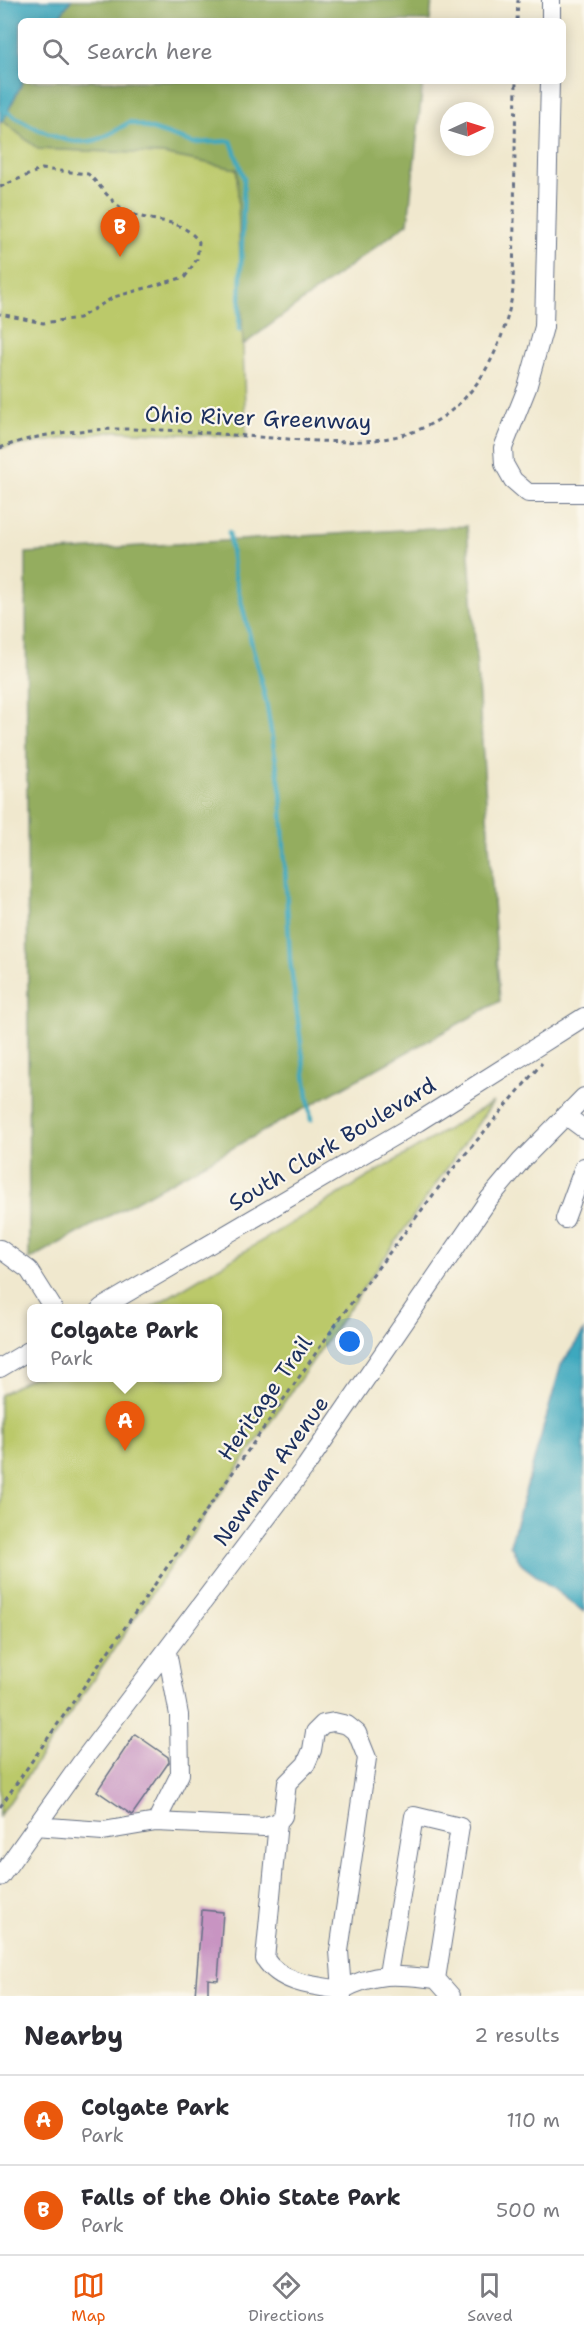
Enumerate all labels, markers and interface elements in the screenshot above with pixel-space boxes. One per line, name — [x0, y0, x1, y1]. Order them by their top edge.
search box — [18, 18, 566, 84]
icon: search — [39, 35, 72, 68]
text: Search here — [87, 37, 213, 66]
north arrow — [440, 102, 494, 156]
pin: B — [100, 208, 140, 257]
street label: Ohio River Greenway — [144, 400, 372, 436]
street label: South Clark Boulevard — [223, 1070, 441, 1217]
popup — [27, 1304, 222, 1382]
text: Colgate Park — [50, 1316, 199, 1345]
your location — [335, 1327, 364, 1356]
street label: Heritage Trail — [211, 1329, 319, 1466]
text: Park — [50, 1345, 93, 1371]
street label: Newman Avenue — [207, 1390, 335, 1552]
pin: A — [106, 1402, 144, 1451]
text: Nearby — [24, 2018, 123, 2053]
text: 2 results — [474, 2022, 560, 2048]
text: Colgate Park — [81, 2093, 230, 2122]
text: A — [36, 2107, 51, 2133]
text: 110 m — [506, 2107, 560, 2133]
text: Park — [81, 2122, 124, 2148]
text: Falls of the Ohio State Park — [81, 2183, 401, 2212]
text: B — [37, 2197, 50, 2223]
text: 500 m — [496, 2197, 560, 2223]
text: Park — [81, 2212, 124, 2238]
tab: Map — [71, 2269, 106, 2326]
tab: Directions — [248, 2269, 325, 2326]
tab: Saved — [467, 2269, 513, 2326]

